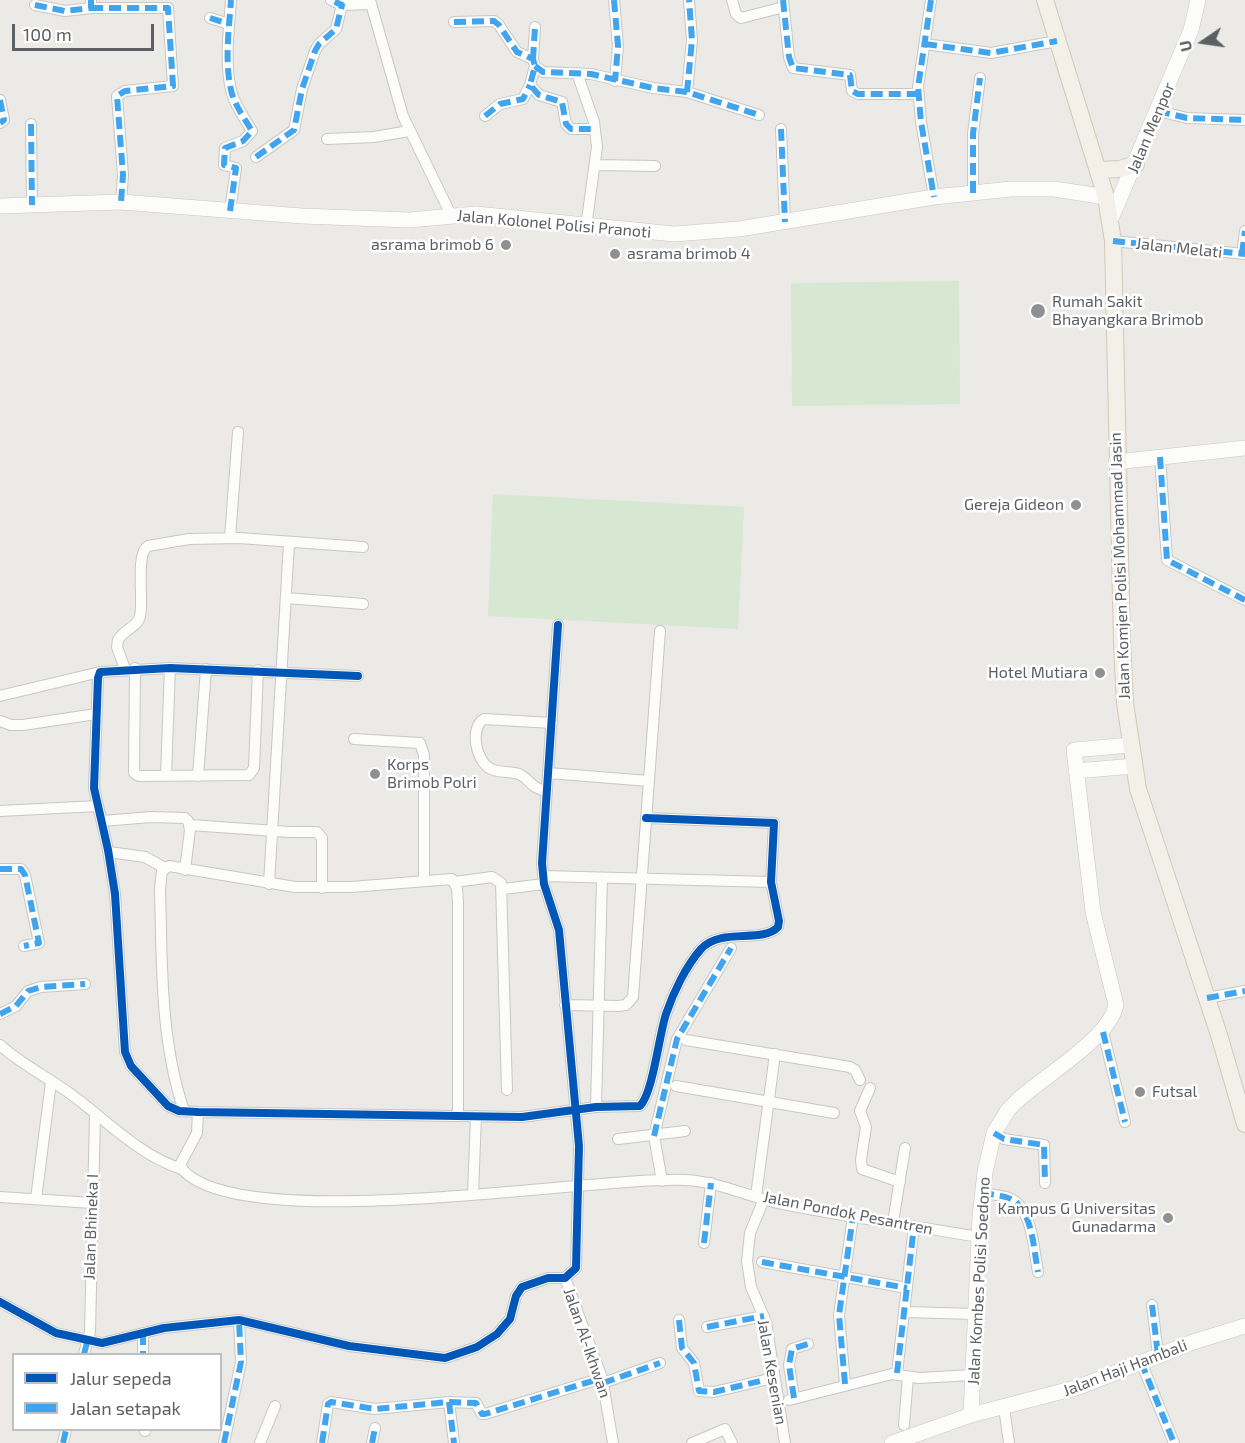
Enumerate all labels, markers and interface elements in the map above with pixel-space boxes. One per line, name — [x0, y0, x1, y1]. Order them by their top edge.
scale bar — [15, 12, 158, 50]
north arrow — [1173, 12, 1233, 72]
text: 100 m — [23, 23, 72, 45]
text: U — [1174, 39, 1195, 54]
street label: Jalan Menpor — [1123, 79, 1179, 177]
street label: Jalan Kolonel Polisi Pranoti — [456, 206, 652, 242]
street label: Jalan Melati — [1135, 234, 1223, 262]
place label: asrama brimob 6 — [371, 235, 494, 255]
marker: asrama brimob 6 — [499, 238, 513, 252]
place label: asrama brimob 4 — [627, 244, 751, 264]
marker: asrama brimob 4 — [608, 247, 622, 261]
place label: Rumah Sakit Bhayangkara Brimob — [1052, 292, 1204, 330]
marker: Rumah Sakit Bhayangkara Brimob — [1029, 302, 1047, 320]
street label: Jalan Komjen Polisi Mohammad Jasin — [1106, 432, 1134, 700]
place label: Gereja Gideon — [964, 495, 1064, 515]
marker: Gereja Gideon — [1069, 498, 1083, 512]
place label: Hotel Mutiara — [988, 663, 1088, 683]
marker: Hotel Mutiara — [1093, 666, 1107, 680]
place label: Korps Brimob Polri — [387, 755, 477, 793]
marker: Korps Brimob Polri — [368, 767, 382, 781]
place label: Futsal — [1152, 1082, 1197, 1102]
marker: Futsal — [1133, 1085, 1147, 1099]
street label: Jalan Bhineka I — [80, 1174, 102, 1280]
street label: Jalan Kombes Polisi Soedono — [964, 1176, 994, 1386]
street label: Jalan Pondok Pesantren — [761, 1187, 935, 1239]
place label: Kampus G Universitas Gunadarma — [998, 1199, 1156, 1237]
marker: Kampus G Universitas Gunadarma — [1161, 1211, 1175, 1225]
street label: Jalan Al-Ikhwan — [559, 1285, 615, 1401]
street label: Jalan Kesenian — [753, 1318, 791, 1426]
street label: Jalan Haji Hambali — [1060, 1335, 1190, 1401]
legend — [12, 1353, 222, 1431]
text: Jalur sepeda — [70, 1367, 172, 1389]
text: Jalan setapak — [70, 1397, 181, 1419]

